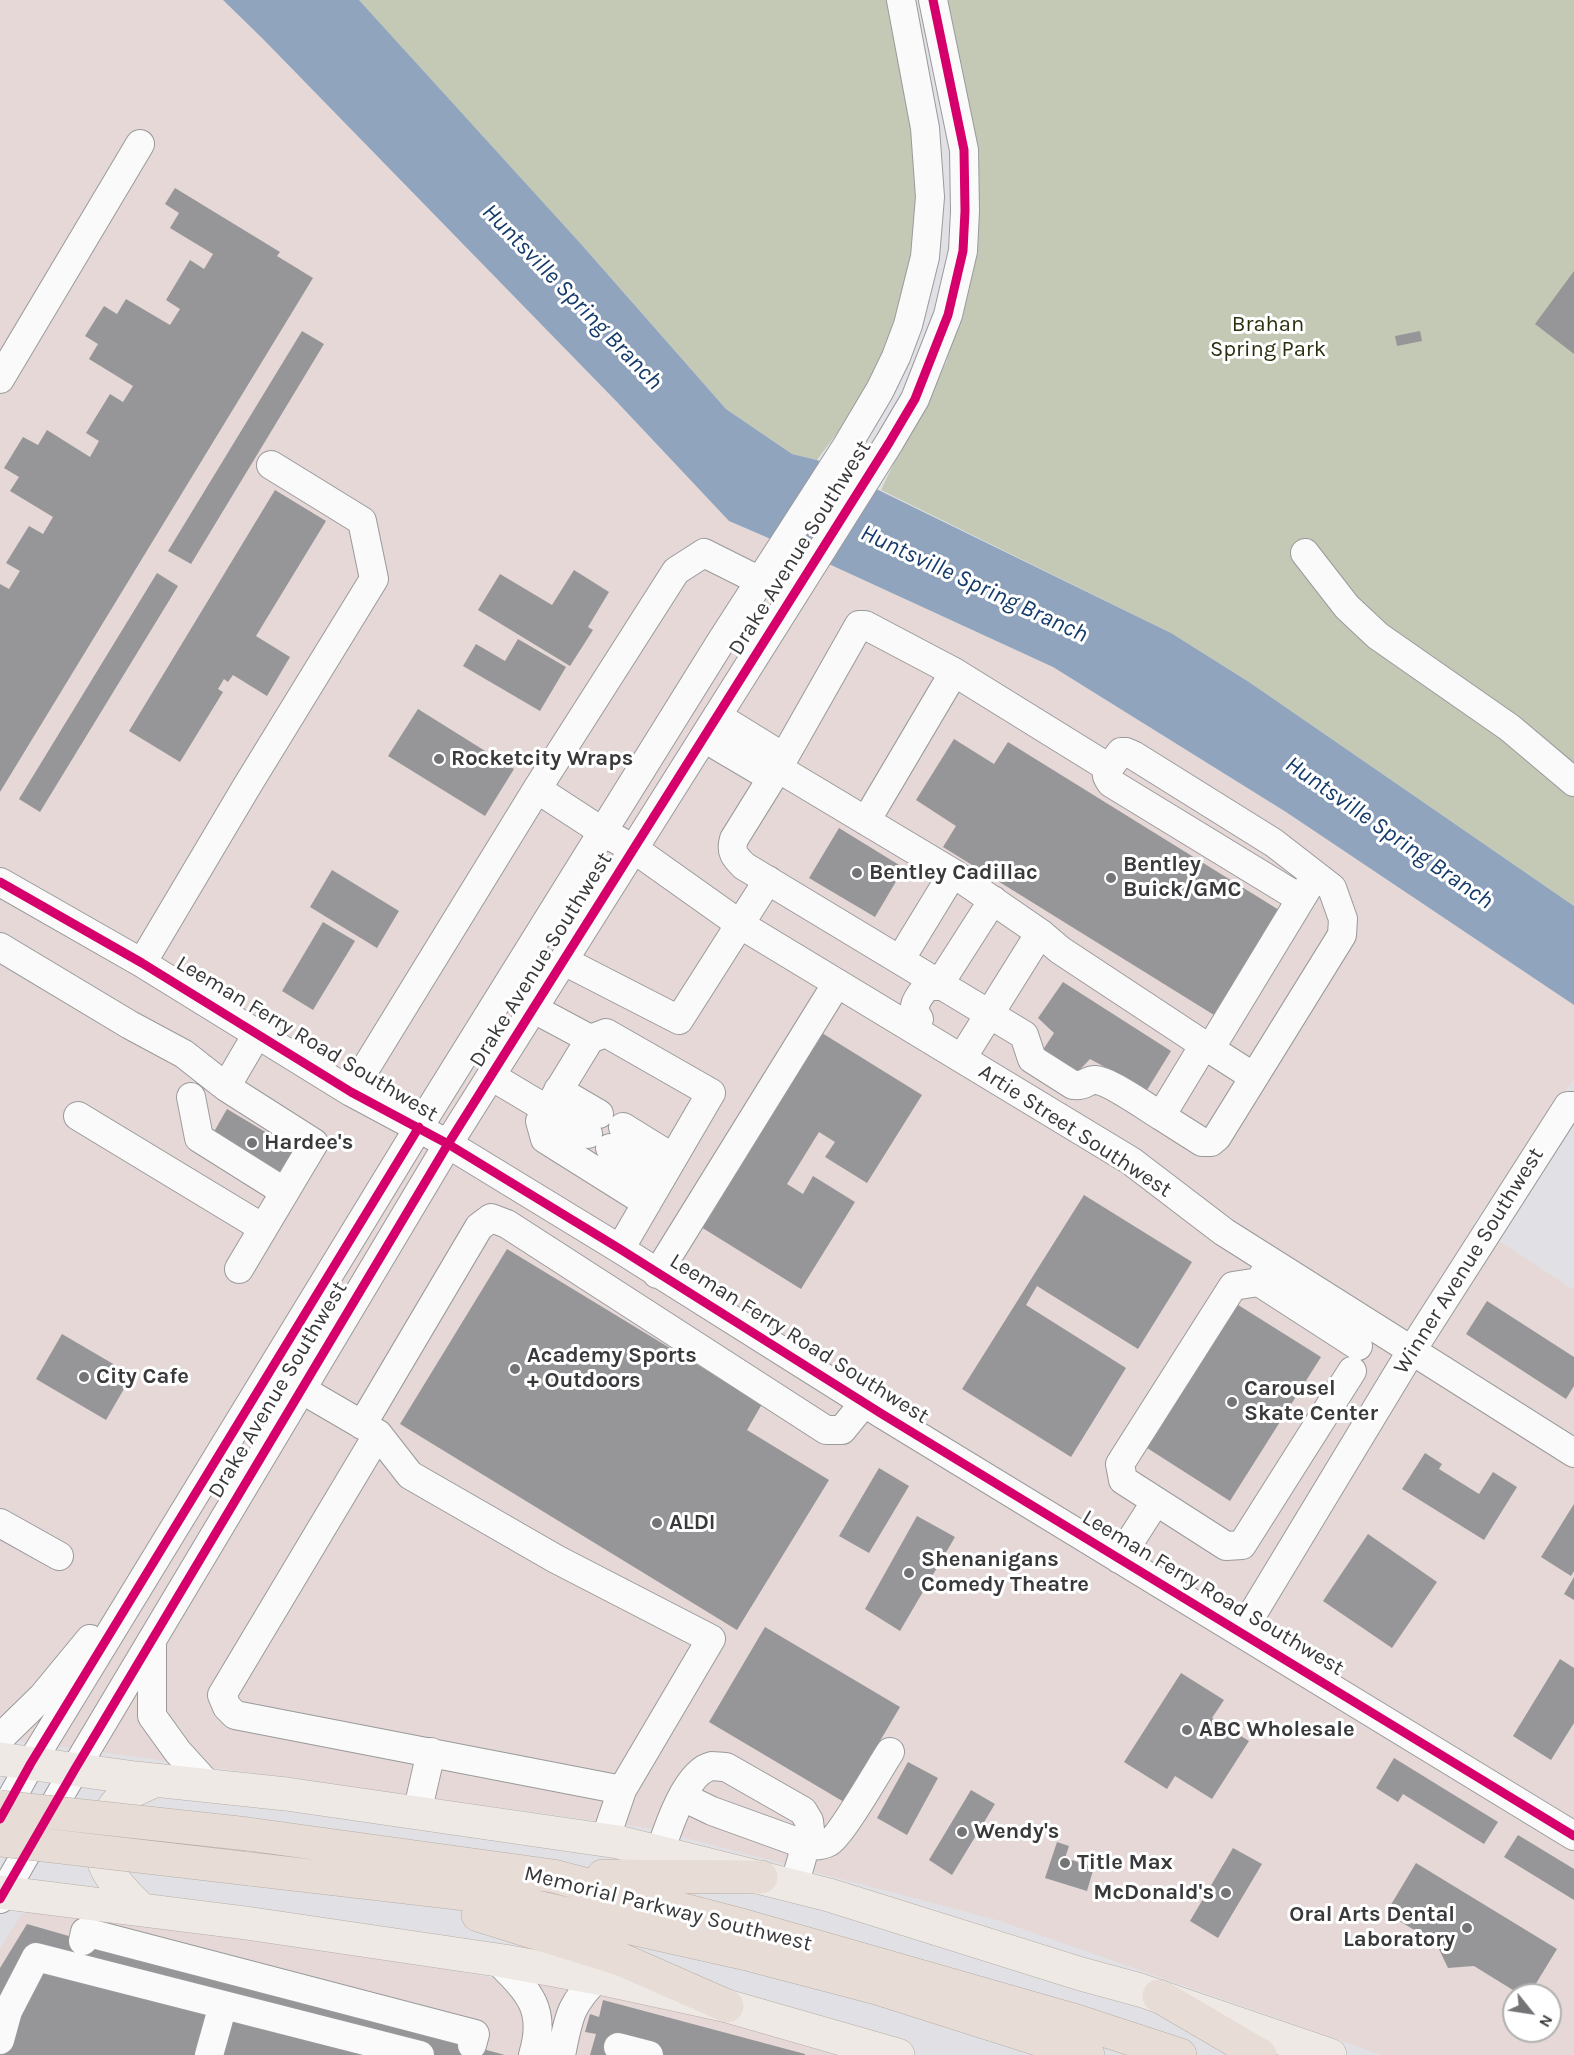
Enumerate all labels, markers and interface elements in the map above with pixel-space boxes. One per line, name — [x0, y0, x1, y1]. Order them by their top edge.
water label: Huntsville Spring Branch — [476, 198, 668, 396]
park label: Brahan Spring Park — [1210, 312, 1326, 364]
street label: Drake Avenue Southwest — [723, 436, 877, 660]
water label: Huntsville Spring Branch — [856, 519, 1092, 649]
place label: Rocketcity Wraps — [451, 746, 633, 772]
water label: Huntsville Spring Branch — [1279, 750, 1499, 916]
marker: Rocketcity Wraps — [432, 752, 446, 766]
street label: Drake Avenue Southwest — [464, 848, 618, 1072]
place label: Bentley Buick/GMC — [1123, 852, 1241, 903]
place label: Bentley Cadillac — [869, 860, 1038, 886]
marker: Bentley Cadillac — [850, 866, 864, 880]
marker: Bentley Buick/GMC — [1104, 871, 1118, 885]
street label: Leeman Ferry Road Southwest — [171, 950, 443, 1128]
street label: Artie Street Southwest — [974, 1059, 1176, 1203]
place label: Hardee's — [264, 1130, 353, 1156]
marker: Hardee's — [245, 1136, 259, 1150]
street label: Winner Avenue Southwest — [1388, 1143, 1550, 1379]
street label: Leeman Ferry Road Southwest — [664, 1248, 934, 1430]
street label: Drake Avenue Southwest — [203, 1277, 353, 1503]
place label: Academy Sports + Outdoors — [527, 1343, 697, 1394]
marker: Academy Sports + Outdoors — [508, 1362, 522, 1376]
place label: City Cafe — [96, 1364, 189, 1390]
marker: City Cafe — [77, 1370, 91, 1384]
place label: Carousel Skate Center — [1244, 1376, 1378, 1428]
marker: Carousel Skate Center — [1225, 1395, 1239, 1409]
street label: Leeman Ferry Road Southwest — [1077, 1504, 1349, 1682]
place label: ALDI — [669, 1510, 715, 1536]
marker: ALDI — [650, 1516, 664, 1530]
place label: Shenanigans Comedy Theatre — [921, 1547, 1089, 1598]
marker: Shenanigans Comedy Theatre — [902, 1566, 916, 1580]
place label: ABC Wholesale — [1199, 1717, 1355, 1743]
marker: ABC Wholesale — [1180, 1723, 1194, 1737]
place label: Wendy's — [974, 1819, 1059, 1845]
marker: Wendy's — [955, 1825, 969, 1839]
place label: Title Max — [1077, 1850, 1173, 1876]
marker: Title Max — [1058, 1856, 1072, 1870]
street label: Memorial Parkway Southwest — [521, 1860, 815, 1958]
place label: McDonald's — [1093, 1880, 1214, 1906]
marker: McDonald's — [1219, 1886, 1233, 1900]
place label: Oral Arts Dental Laboratory — [1289, 1902, 1455, 1954]
marker: Oral Arts Dental Laboratory — [1460, 1921, 1474, 1935]
north arrow — [1502, 1983, 1562, 2043]
text: N — [1535, 2012, 1557, 2031]

